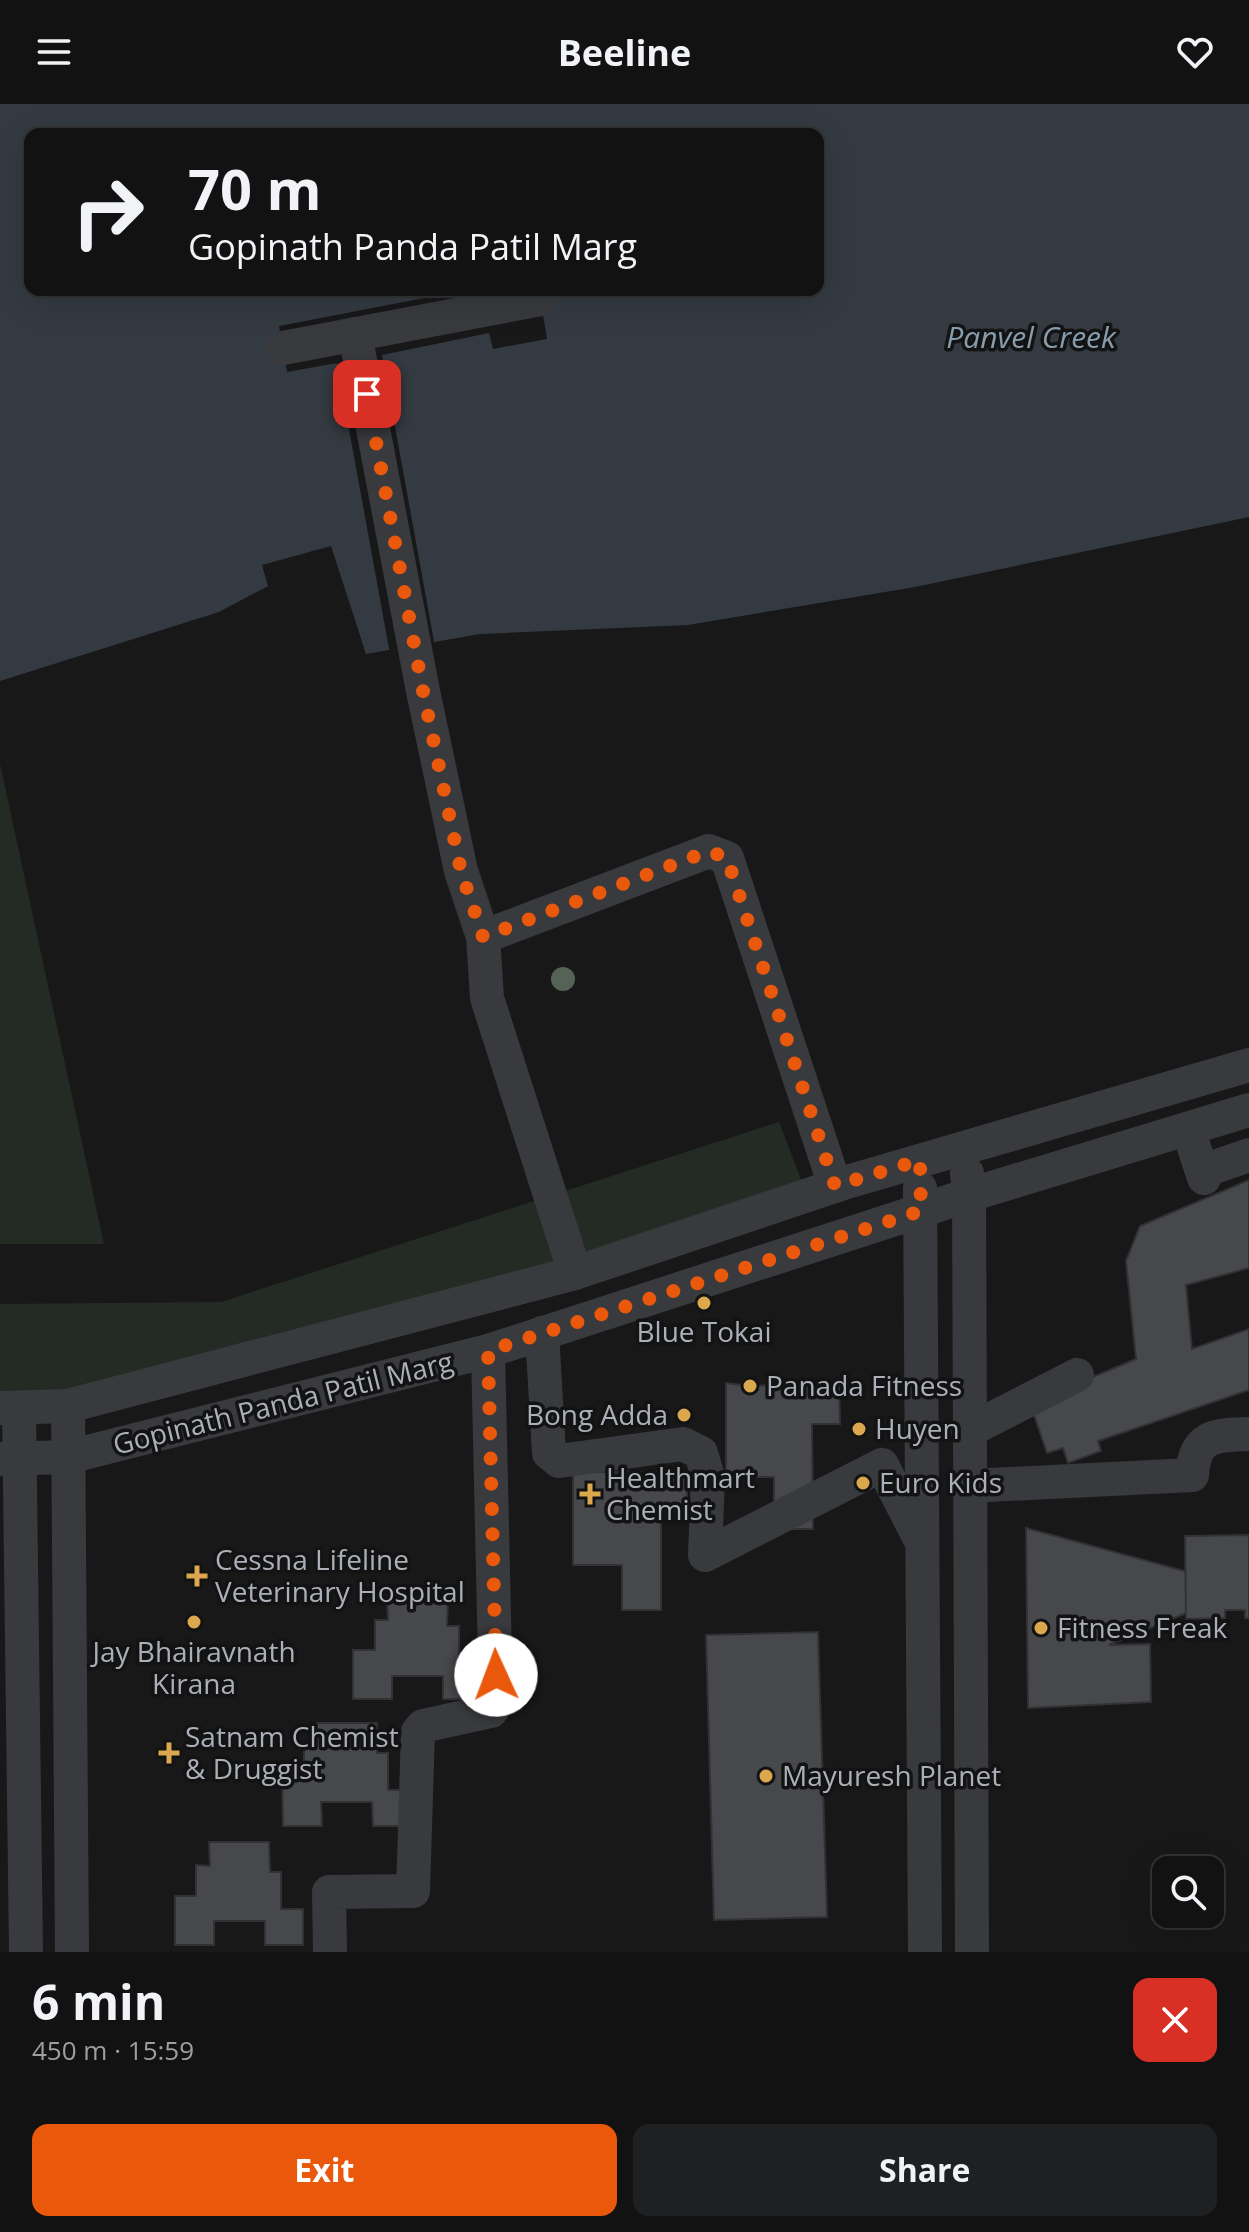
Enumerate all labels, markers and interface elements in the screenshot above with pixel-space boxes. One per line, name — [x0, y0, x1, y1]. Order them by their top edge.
text: Beeline — [558, 28, 691, 77]
icon: menu — [32, 30, 76, 74]
icon: heart — [1173, 30, 1217, 74]
text: 70 m — [188, 150, 322, 226]
icon: right — [56, 160, 160, 264]
text: Gopinath Panda Patil Marg — [188, 222, 637, 271]
water label: Panvel Creek — [946, 316, 1117, 357]
pin — [333, 360, 401, 428]
icon: arrive — [345, 372, 389, 416]
marker: Blue Tokai — [695, 1294, 713, 1312]
place label: Blue Tokai — [637, 1312, 771, 1350]
street label: Gopinath Panda Patil Marg — [109, 1341, 457, 1463]
place label: Panada Fitness — [766, 1366, 962, 1404]
marker: Panada Fitness — [741, 1377, 759, 1395]
place label: Bong Adda — [526, 1395, 668, 1433]
marker: Bong Adda — [675, 1406, 693, 1424]
place label: Huyen — [875, 1409, 960, 1447]
marker: Huyen — [850, 1420, 868, 1438]
place label: Healthmart Chemist — [606, 1458, 755, 1528]
place label: Euro Kids — [879, 1463, 1002, 1501]
marker: Euro Kids — [854, 1474, 872, 1492]
marker: Healthmart Chemist — [581, 1485, 599, 1503]
place label: Cessna Lifeline Veterinary Hospital — [215, 1540, 465, 1610]
marker: Cessna Lifeline Veterinary Hospital — [186, 1565, 208, 1587]
place label: Fitness Freak — [1057, 1608, 1228, 1646]
marker: Jay Bhairavnath Kirana — [185, 1613, 203, 1631]
marker: Fitness Freak — [1032, 1619, 1050, 1637]
place label: Jay Bhairavnath Kirana — [89, 1632, 296, 1702]
position arrow — [454, 1633, 538, 1717]
place label: Satnam Chemist & Druggist — [185, 1717, 399, 1787]
marker: Satnam Chemist & Druggist — [160, 1744, 178, 1762]
place label: Mayuresh Planet — [782, 1756, 1001, 1794]
marker: Mayuresh Planet — [757, 1767, 775, 1785]
map controls — [1152, 1856, 1224, 1928]
button: search — [1152, 1856, 1224, 1928]
text: 6 min — [32, 1969, 165, 2034]
button: close — [1133, 1978, 1217, 2062]
text: 450 m · 15:59 — [32, 2032, 194, 2068]
button: Exit — [32, 2124, 617, 2216]
button: Share — [633, 2124, 1217, 2216]

